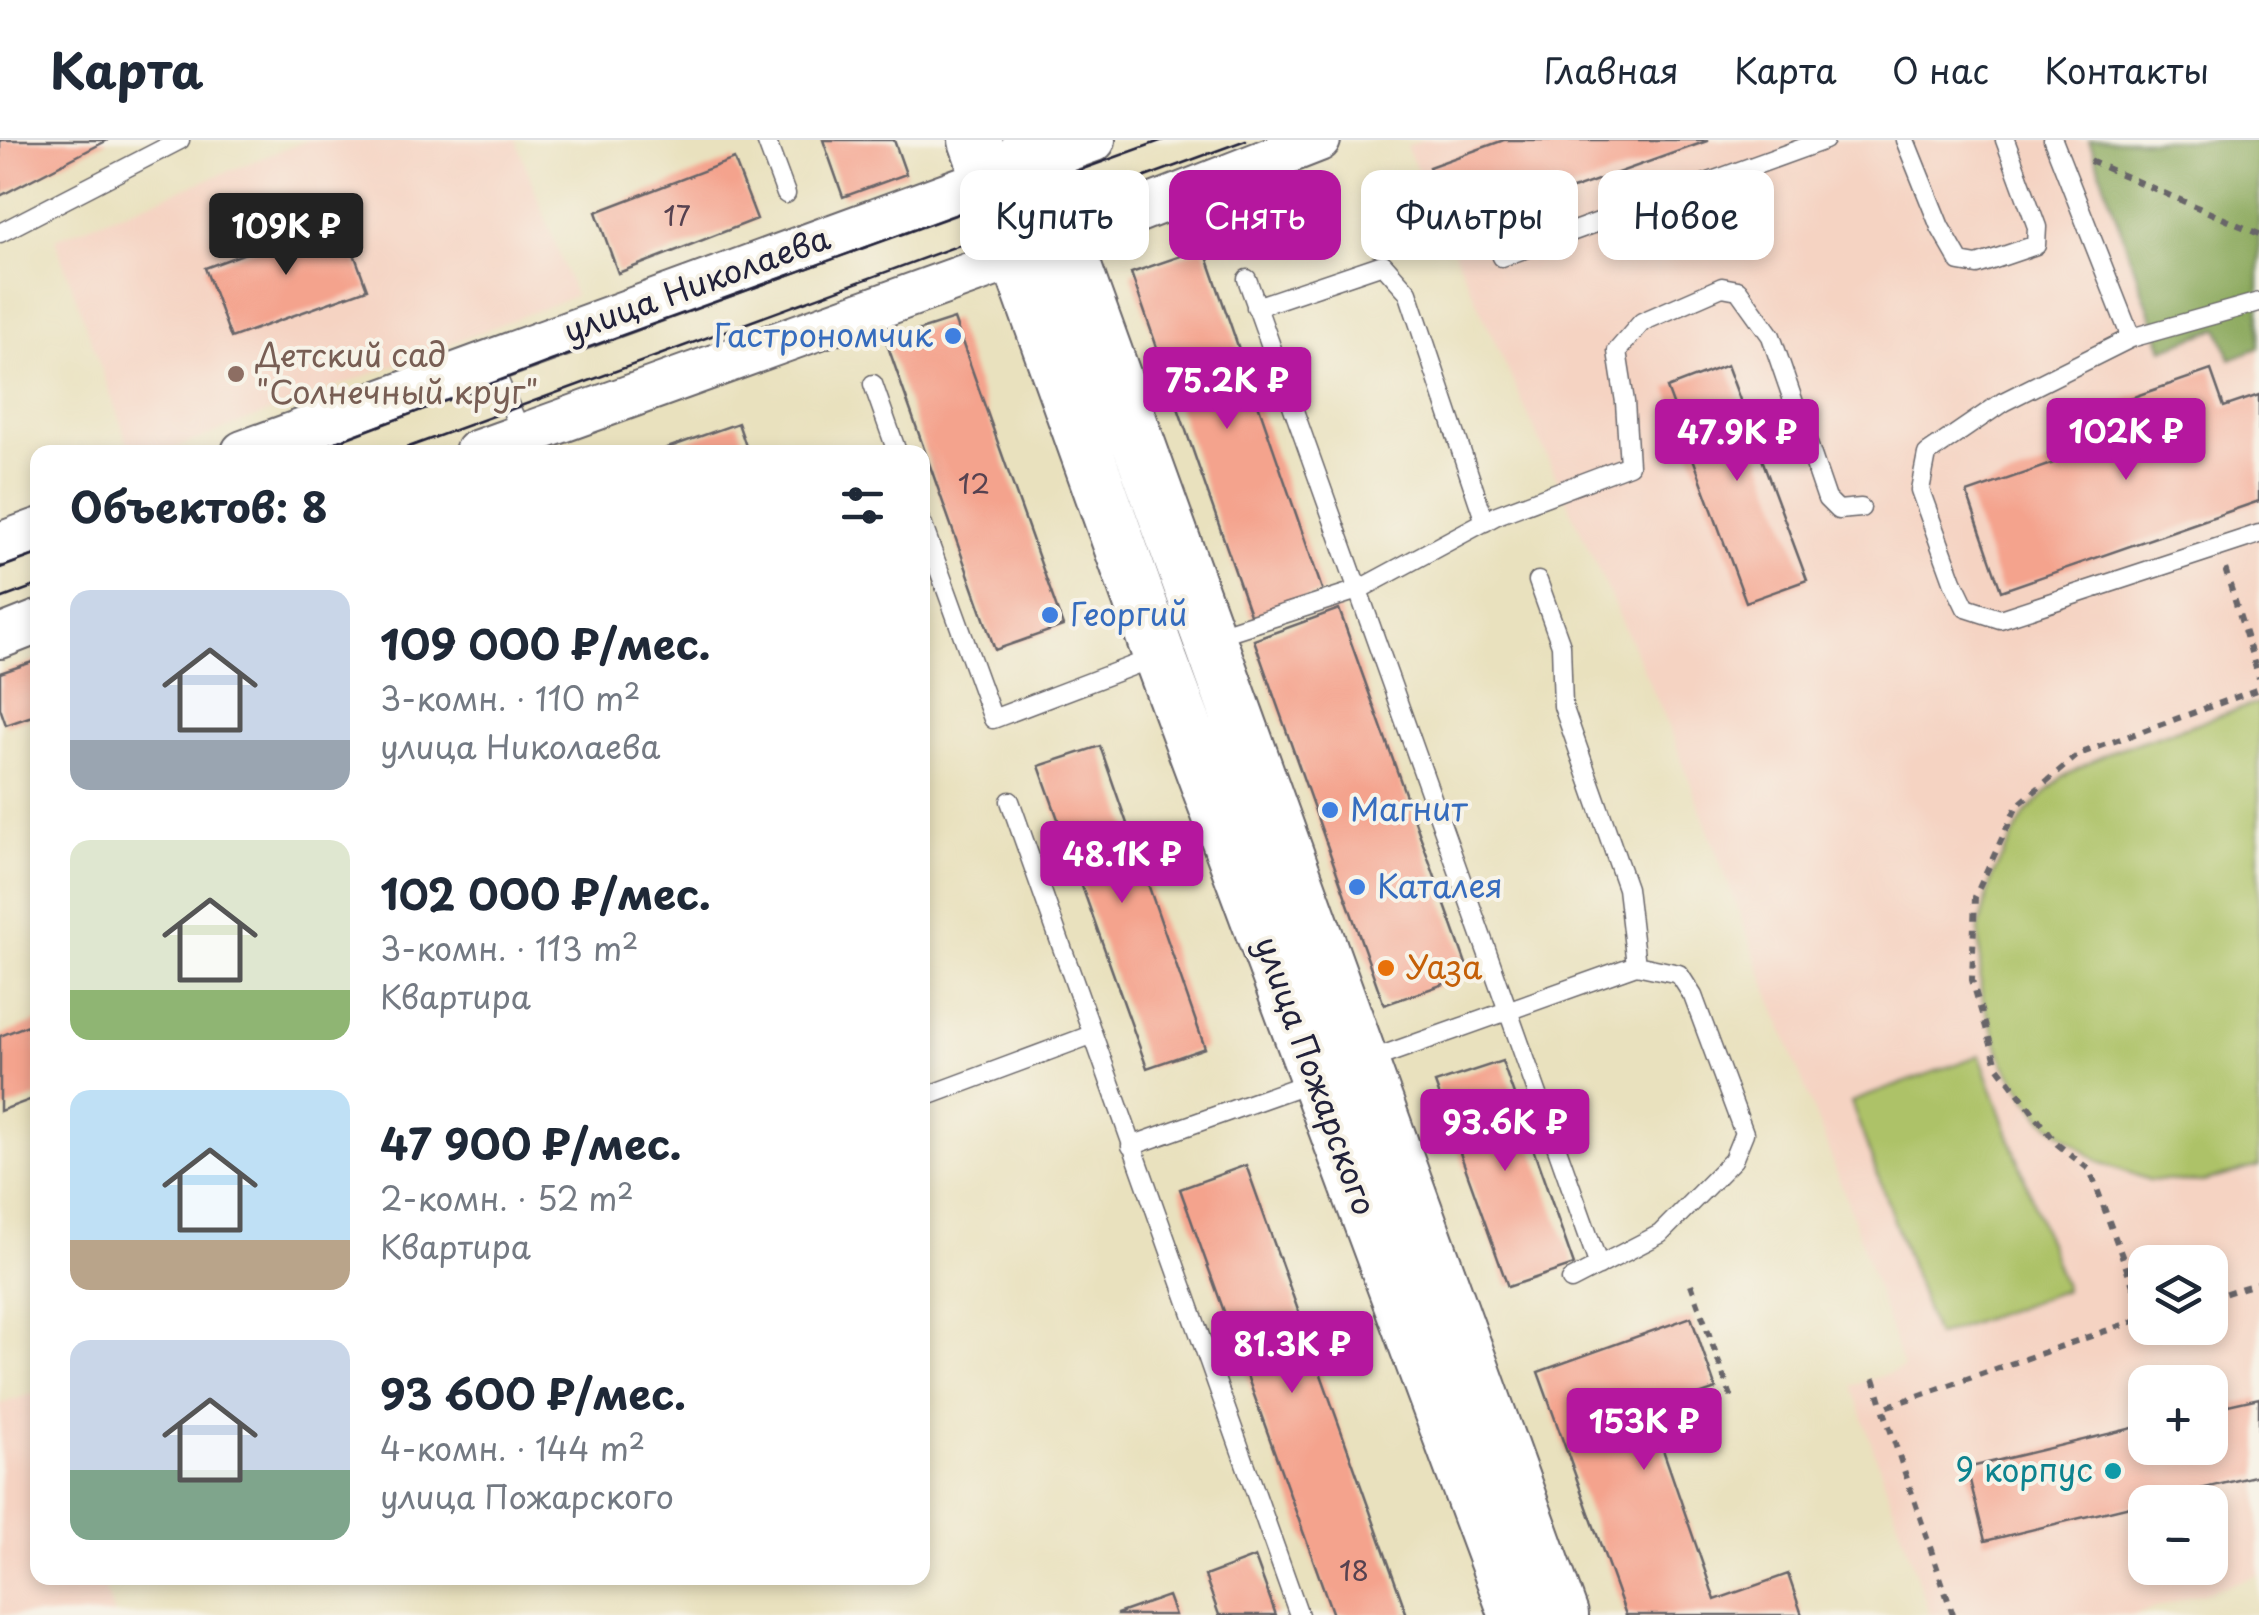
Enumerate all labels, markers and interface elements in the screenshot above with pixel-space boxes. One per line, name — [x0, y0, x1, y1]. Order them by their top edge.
text: Карта — [50, 33, 204, 105]
text: Главная — [1543, 43, 1679, 96]
text: Карта — [1734, 43, 1837, 96]
text: О нас — [1892, 43, 1989, 96]
text: Контакты — [2044, 43, 2209, 96]
chip: Купить — [960, 170, 1149, 260]
chip: Снять — [1169, 170, 1341, 260]
chip: Фильтры — [1361, 170, 1578, 260]
chip: Новое — [1598, 170, 1774, 260]
pin: 109K ₽ — [205, 193, 367, 278]
house number: 17 — [663, 193, 691, 236]
text: 109K ₽ — [231, 201, 341, 249]
street label: улица Николаева — [556, 213, 836, 354]
place label: Гастрономчик — [714, 310, 933, 358]
marker: Гастрономчик — [942, 325, 964, 347]
place label: Детский сад "Солнечный круг" — [255, 330, 538, 415]
pin: 75.2K ₽ — [1135, 347, 1319, 432]
text: 75.2K ₽ — [1165, 355, 1289, 403]
marker: Детский сад "Солнечный круг" — [225, 363, 247, 385]
pin: 102K ₽ — [2045, 398, 2207, 483]
pin: 47.9K ₽ — [1645, 399, 1829, 484]
text: 102K ₽ — [2069, 406, 2183, 454]
text: 47.9K ₽ — [1677, 407, 1797, 455]
house number: 12 — [958, 461, 990, 504]
text: Объектов: 8 — [70, 474, 328, 537]
icon: filters — [835, 478, 890, 533]
place label: Георгий — [1070, 589, 1187, 637]
marker: Георгий — [1039, 604, 1061, 626]
text: 109 000 ₽/мес. — [380, 611, 711, 674]
icon: home — [150, 630, 270, 750]
text: 3-комн. · 110 m² — [380, 674, 640, 722]
text: улица Николаева — [380, 722, 660, 770]
place label: Магнит — [1350, 784, 1468, 832]
marker: Магнит — [1319, 799, 1341, 821]
pin: 48.1K ₽ — [1030, 821, 1214, 906]
text: 48.1K ₽ — [1062, 829, 1182, 877]
text: 102 000 ₽/мес. — [380, 861, 711, 924]
place label: Каталея — [1377, 861, 1503, 909]
marker: Каталея — [1346, 876, 1368, 898]
icon: home — [150, 880, 270, 1000]
text: 3-комн. · 113 m² — [380, 924, 639, 972]
street label: улица Пожарского — [1244, 929, 1390, 1222]
place label: Уаза — [1406, 942, 1482, 990]
marker: Уаза — [1375, 957, 1397, 979]
text: Квартира — [380, 972, 531, 1020]
pin: 93.6K ₽ — [1413, 1089, 1597, 1174]
text: 93.6K ₽ — [1442, 1097, 1568, 1145]
text: 47 900 ₽/мес. — [380, 1111, 682, 1174]
icon: home — [150, 1130, 270, 1250]
text: 2-комн. · 52 m² — [380, 1174, 634, 1222]
text: Квартира — [380, 1222, 531, 1270]
map controls — [2128, 1245, 2228, 1585]
button: layers — [2128, 1245, 2228, 1345]
pin: 81.3K ₽ — [1200, 1311, 1384, 1396]
text: 81.3K ₽ — [1233, 1319, 1351, 1367]
text: 93 600 ₽/мес. — [380, 1361, 686, 1424]
button: + — [2128, 1365, 2228, 1465]
icon: home — [150, 1380, 270, 1500]
pin: 153K ₽ — [1563, 1388, 1725, 1473]
text: 153K ₽ — [1589, 1396, 1699, 1444]
text: 4-комн. · 144 m² — [380, 1424, 645, 1472]
place label: 9 корпус — [1955, 1445, 2093, 1493]
marker: 9 корпус — [2102, 1460, 2124, 1482]
text: улица Пожарского — [380, 1472, 674, 1520]
button: − — [2128, 1485, 2228, 1585]
house number: 18 — [1339, 1548, 1369, 1591]

